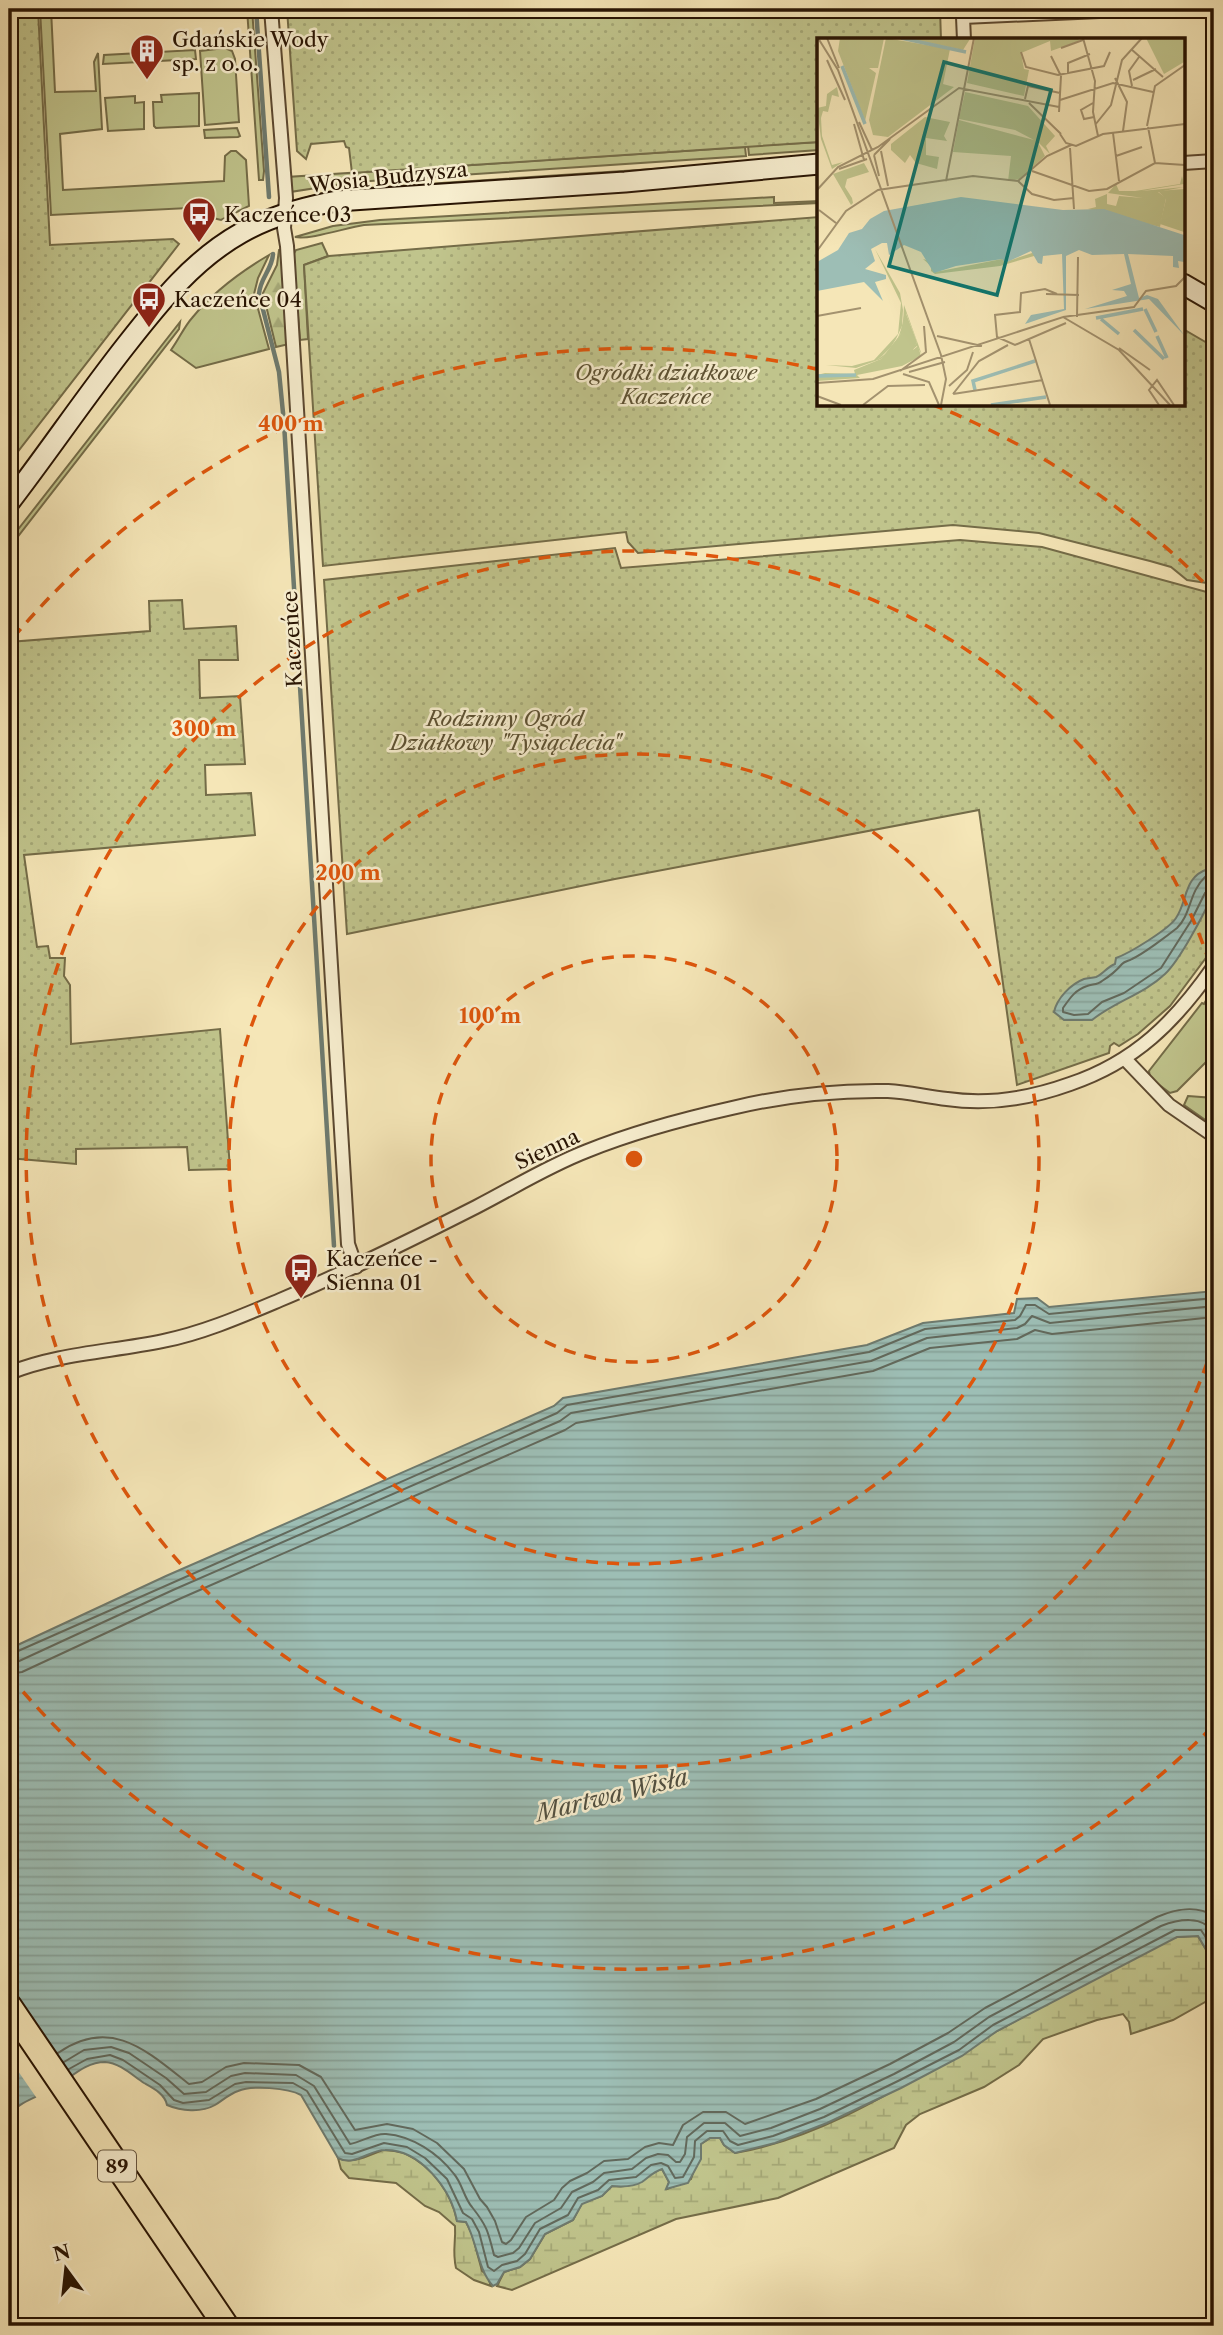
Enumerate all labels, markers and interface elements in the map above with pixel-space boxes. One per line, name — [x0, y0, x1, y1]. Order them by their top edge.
place label: Gdańskie Wody sp. z o.o. — [172, 27, 329, 76]
building icon: Gdańskie Wody sp. z o.o. — [128, 32, 166, 81]
inset map — [817, 38, 1184, 406]
street label: Wosia Budzysza — [306, 156, 470, 198]
bus stop icon: Kaczeńce 03 — [180, 195, 218, 244]
place label: Kaczeńce 03 — [224, 202, 351, 227]
bus stop icon: Kaczeńce 04 — [130, 280, 168, 329]
place label: Kaczeńce 04 — [174, 287, 302, 312]
park label: Ogródki działkowe Kaczeńce — [575, 360, 758, 409]
text: 400 m — [258, 411, 324, 436]
street label: Kaczeńce — [277, 590, 307, 688]
park label: Rodzinny Ogród Działkowy "Tysiąclecia" — [388, 706, 624, 755]
text: 300 m — [172, 716, 236, 741]
text: 200 m — [315, 860, 381, 885]
text: 100 m — [459, 1003, 521, 1028]
street label: Sienna — [511, 1123, 584, 1175]
centre of rings — [622, 1147, 646, 1171]
place label: Kaczeńce - Sienna 01 — [326, 1246, 438, 1295]
bus stop icon: Kaczeńce - Sienna 01 — [282, 1251, 320, 1300]
water label: Martwa Wisła — [530, 1763, 691, 1828]
road number: 89 — [98, 2150, 136, 2182]
north arrow — [32, 2234, 102, 2304]
text: N — [51, 2240, 73, 2266]

